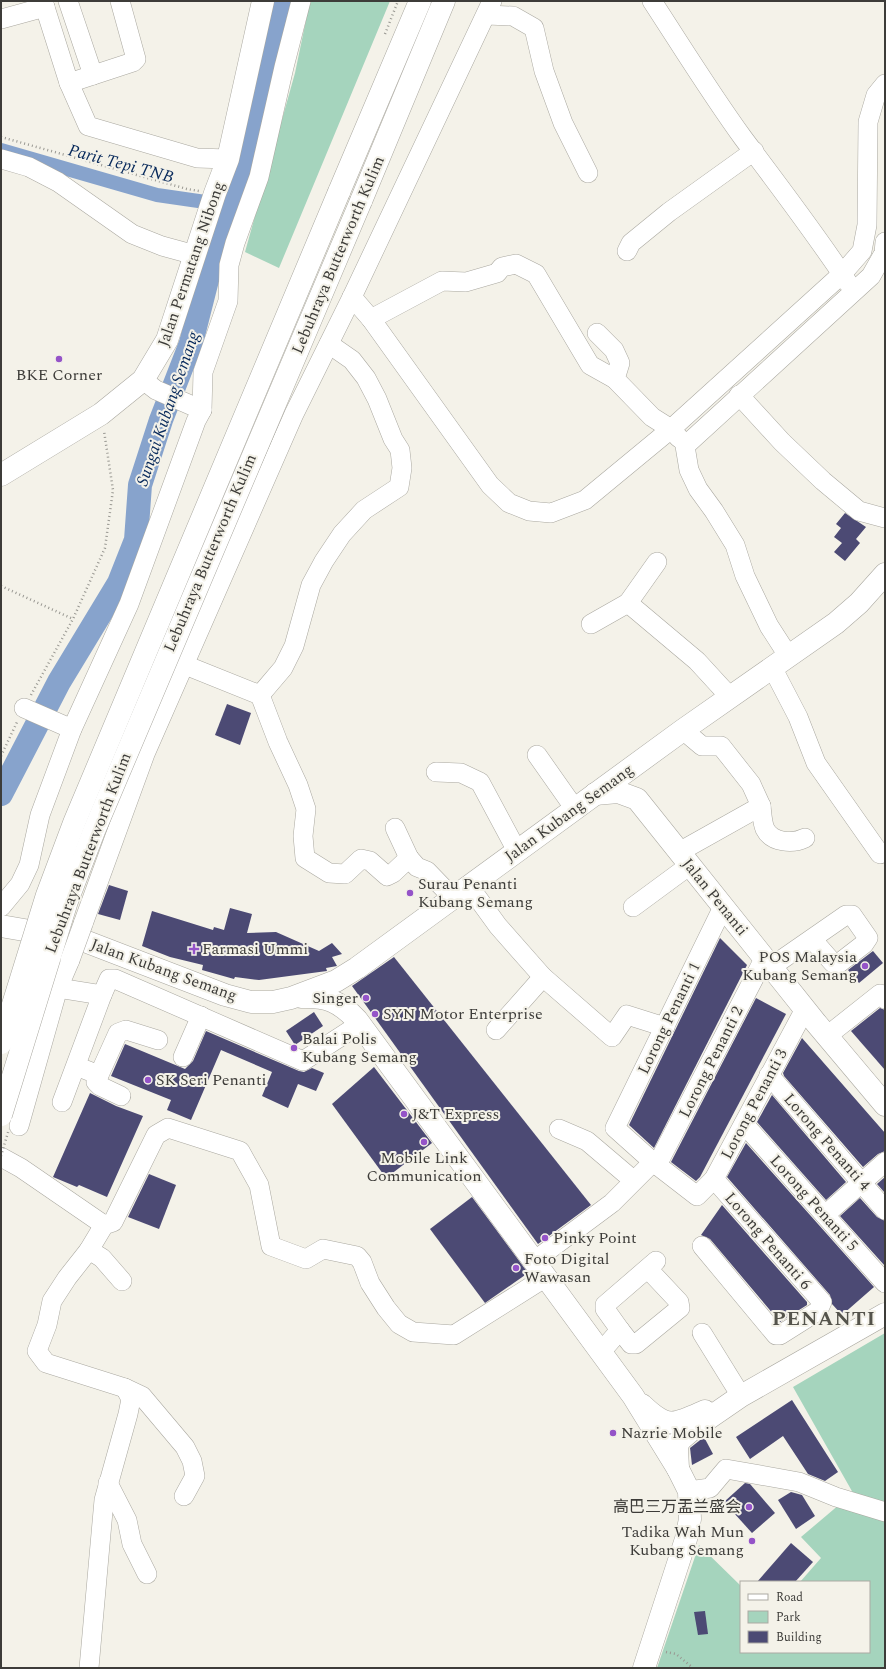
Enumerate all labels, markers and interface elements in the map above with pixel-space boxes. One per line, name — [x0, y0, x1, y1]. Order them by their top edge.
water label: Parit Tepi TNB — [65, 137, 177, 191]
street label: Lebuhraya Butterworth Kulim — [285, 152, 391, 358]
street label: Jalan Permatang Nibong — [151, 178, 231, 350]
water label: Sungai Kubang Semang — [129, 328, 207, 490]
marker: BKE Corner — [54, 354, 64, 364]
place label: BKE Corner — [16, 363, 102, 387]
street label: Lebuhraya Butterworth Kulim — [157, 450, 263, 656]
street label: Lebuhraya Butterworth Kulim — [39, 749, 138, 957]
street label: Jalan Kubang Semang — [500, 758, 638, 868]
street label: Jalan Penanti — [676, 853, 754, 941]
place label: Surau Penanti Kubang Semang — [418, 872, 533, 914]
marker: Surau Penanti Kubang Semang — [405, 888, 415, 898]
street label: Jalan Kubang Semang — [87, 932, 241, 1008]
place label: Farmasi Ummi — [202, 937, 308, 961]
marker: Farmasi Ummi — [189, 944, 199, 954]
place label: POS Malaysia Kubang Semang — [742, 945, 857, 987]
street label: Lorong Penanti 1 — [631, 958, 707, 1078]
marker: POS Malaysia Kubang Semang — [860, 961, 870, 971]
place label: Singer — [313, 986, 358, 1010]
marker: Singer — [361, 993, 371, 1003]
place label: SYN Motor Enterprise — [383, 1002, 543, 1026]
street label: Lorong Penanti 2 — [673, 1002, 749, 1122]
marker: SYN Motor Enterprise — [370, 1009, 380, 1019]
place label: Balai Polis Kubang Semang — [302, 1027, 417, 1069]
marker: Balai Polis Kubang Semang — [289, 1043, 299, 1053]
street label: Lorong Penanti 3 — [715, 1044, 793, 1164]
place label: SK Seri Penanti — [156, 1068, 267, 1092]
marker: SK Seri Penanti — [143, 1075, 153, 1085]
street label: Lorong Penanti 4 — [778, 1088, 876, 1196]
place label: J&T Express — [412, 1102, 499, 1126]
marker: J&T Express — [399, 1109, 409, 1119]
marker: Mobile Link Communication — [419, 1137, 429, 1147]
place label: Mobile Link Communication — [366, 1146, 482, 1188]
street label: Lorong Penanti 5 — [764, 1149, 864, 1257]
street label: Lorong Penanti 6 — [719, 1187, 817, 1295]
place label: Pinky Point — [553, 1226, 637, 1250]
marker: Pinky Point — [540, 1233, 550, 1243]
place label: Foto Digital Wawasan — [524, 1247, 610, 1289]
marker: Foto Digital Wawasan — [511, 1263, 521, 1273]
district label: PENANTI — [772, 1304, 876, 1334]
place label: Nazrie Mobile — [621, 1421, 722, 1445]
marker: Nazrie Mobile — [608, 1428, 618, 1438]
place label: 高巴三万盂兰盛会 — [613, 1495, 741, 1519]
marker: 高巴三万盂兰盛会 — [744, 1502, 754, 1512]
place label: Tadika Wah Mun Kubang Semang — [622, 1520, 744, 1562]
marker: Tadika Wah Mun Kubang Semang — [747, 1536, 757, 1546]
legend — [740, 1581, 870, 1653]
text: Road — [776, 1588, 803, 1607]
text: Park — [776, 1608, 801, 1627]
text: Building — [776, 1628, 822, 1647]

